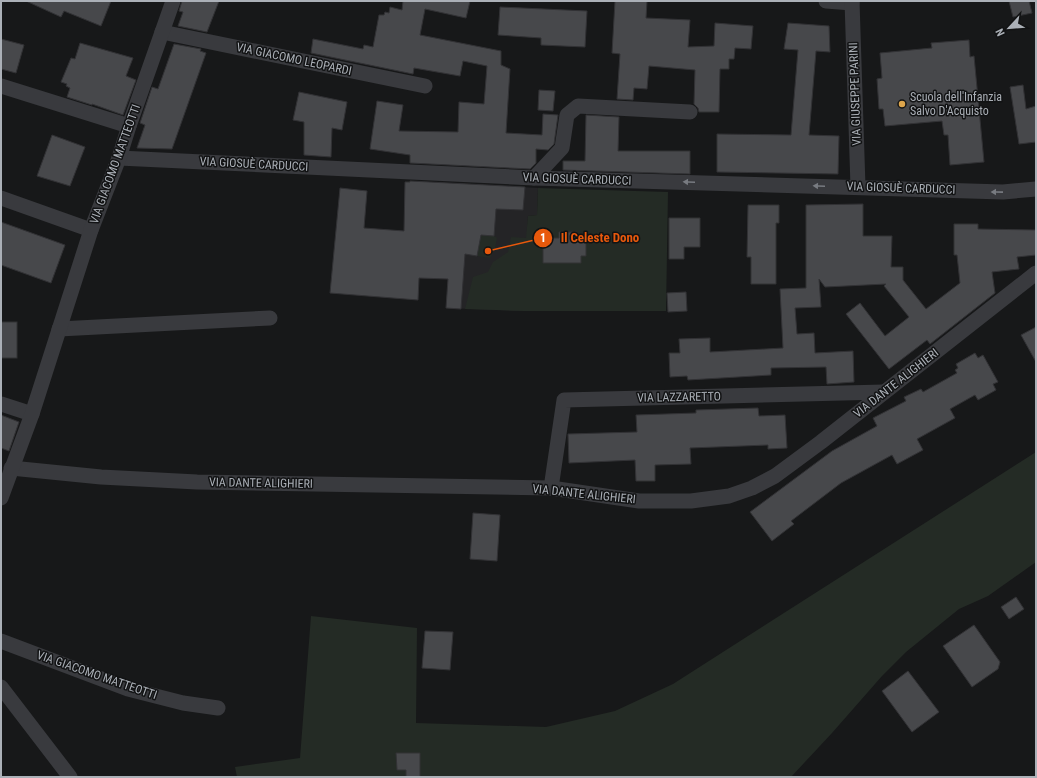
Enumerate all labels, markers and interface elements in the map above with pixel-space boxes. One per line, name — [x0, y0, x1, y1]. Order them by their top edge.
north arrow — [989, 8, 1029, 48]
text: N — [993, 26, 1008, 38]
street label: VIA GIACOMO LEOPARDI — [235, 40, 353, 78]
street label: VIA GIUSEPPE PARINI — [846, 42, 864, 146]
place label: Scuola dell'Infanzia Salvo D'Acquisto — [910, 90, 1002, 118]
marker: Scuola dell'Infanzia Salvo D'Acquisto — [897, 99, 907, 109]
street label: VIA GIACOMO MATTEOTTI — [87, 102, 143, 226]
street label: VIA GIOSUÈ CARDUCCI — [199, 153, 309, 174]
street label: VIA GIOSUÈ CARDUCCI — [522, 169, 632, 188]
street label: VIA GIOSUÈ CARDUCCI — [846, 178, 956, 197]
one-way arrow — [682, 179, 695, 185]
one-way arrow — [812, 183, 825, 189]
one-way arrow — [991, 188, 1003, 195]
callout: Il Celeste Dono — [533, 225, 648, 250]
text: Il Celeste Dono — [561, 230, 640, 245]
text: 1 — [540, 231, 546, 245]
street label: VIA DANTE ALIGHIERI — [851, 346, 941, 420]
street label: VIA LAZZARETTO — [637, 389, 721, 405]
street label: VIA DANTE ALIGHIERI — [209, 475, 313, 491]
street label: VIA DANTE ALIGHIERI — [532, 482, 636, 506]
street label: VIA GIACOMO MATTEOTTI — [35, 648, 159, 702]

